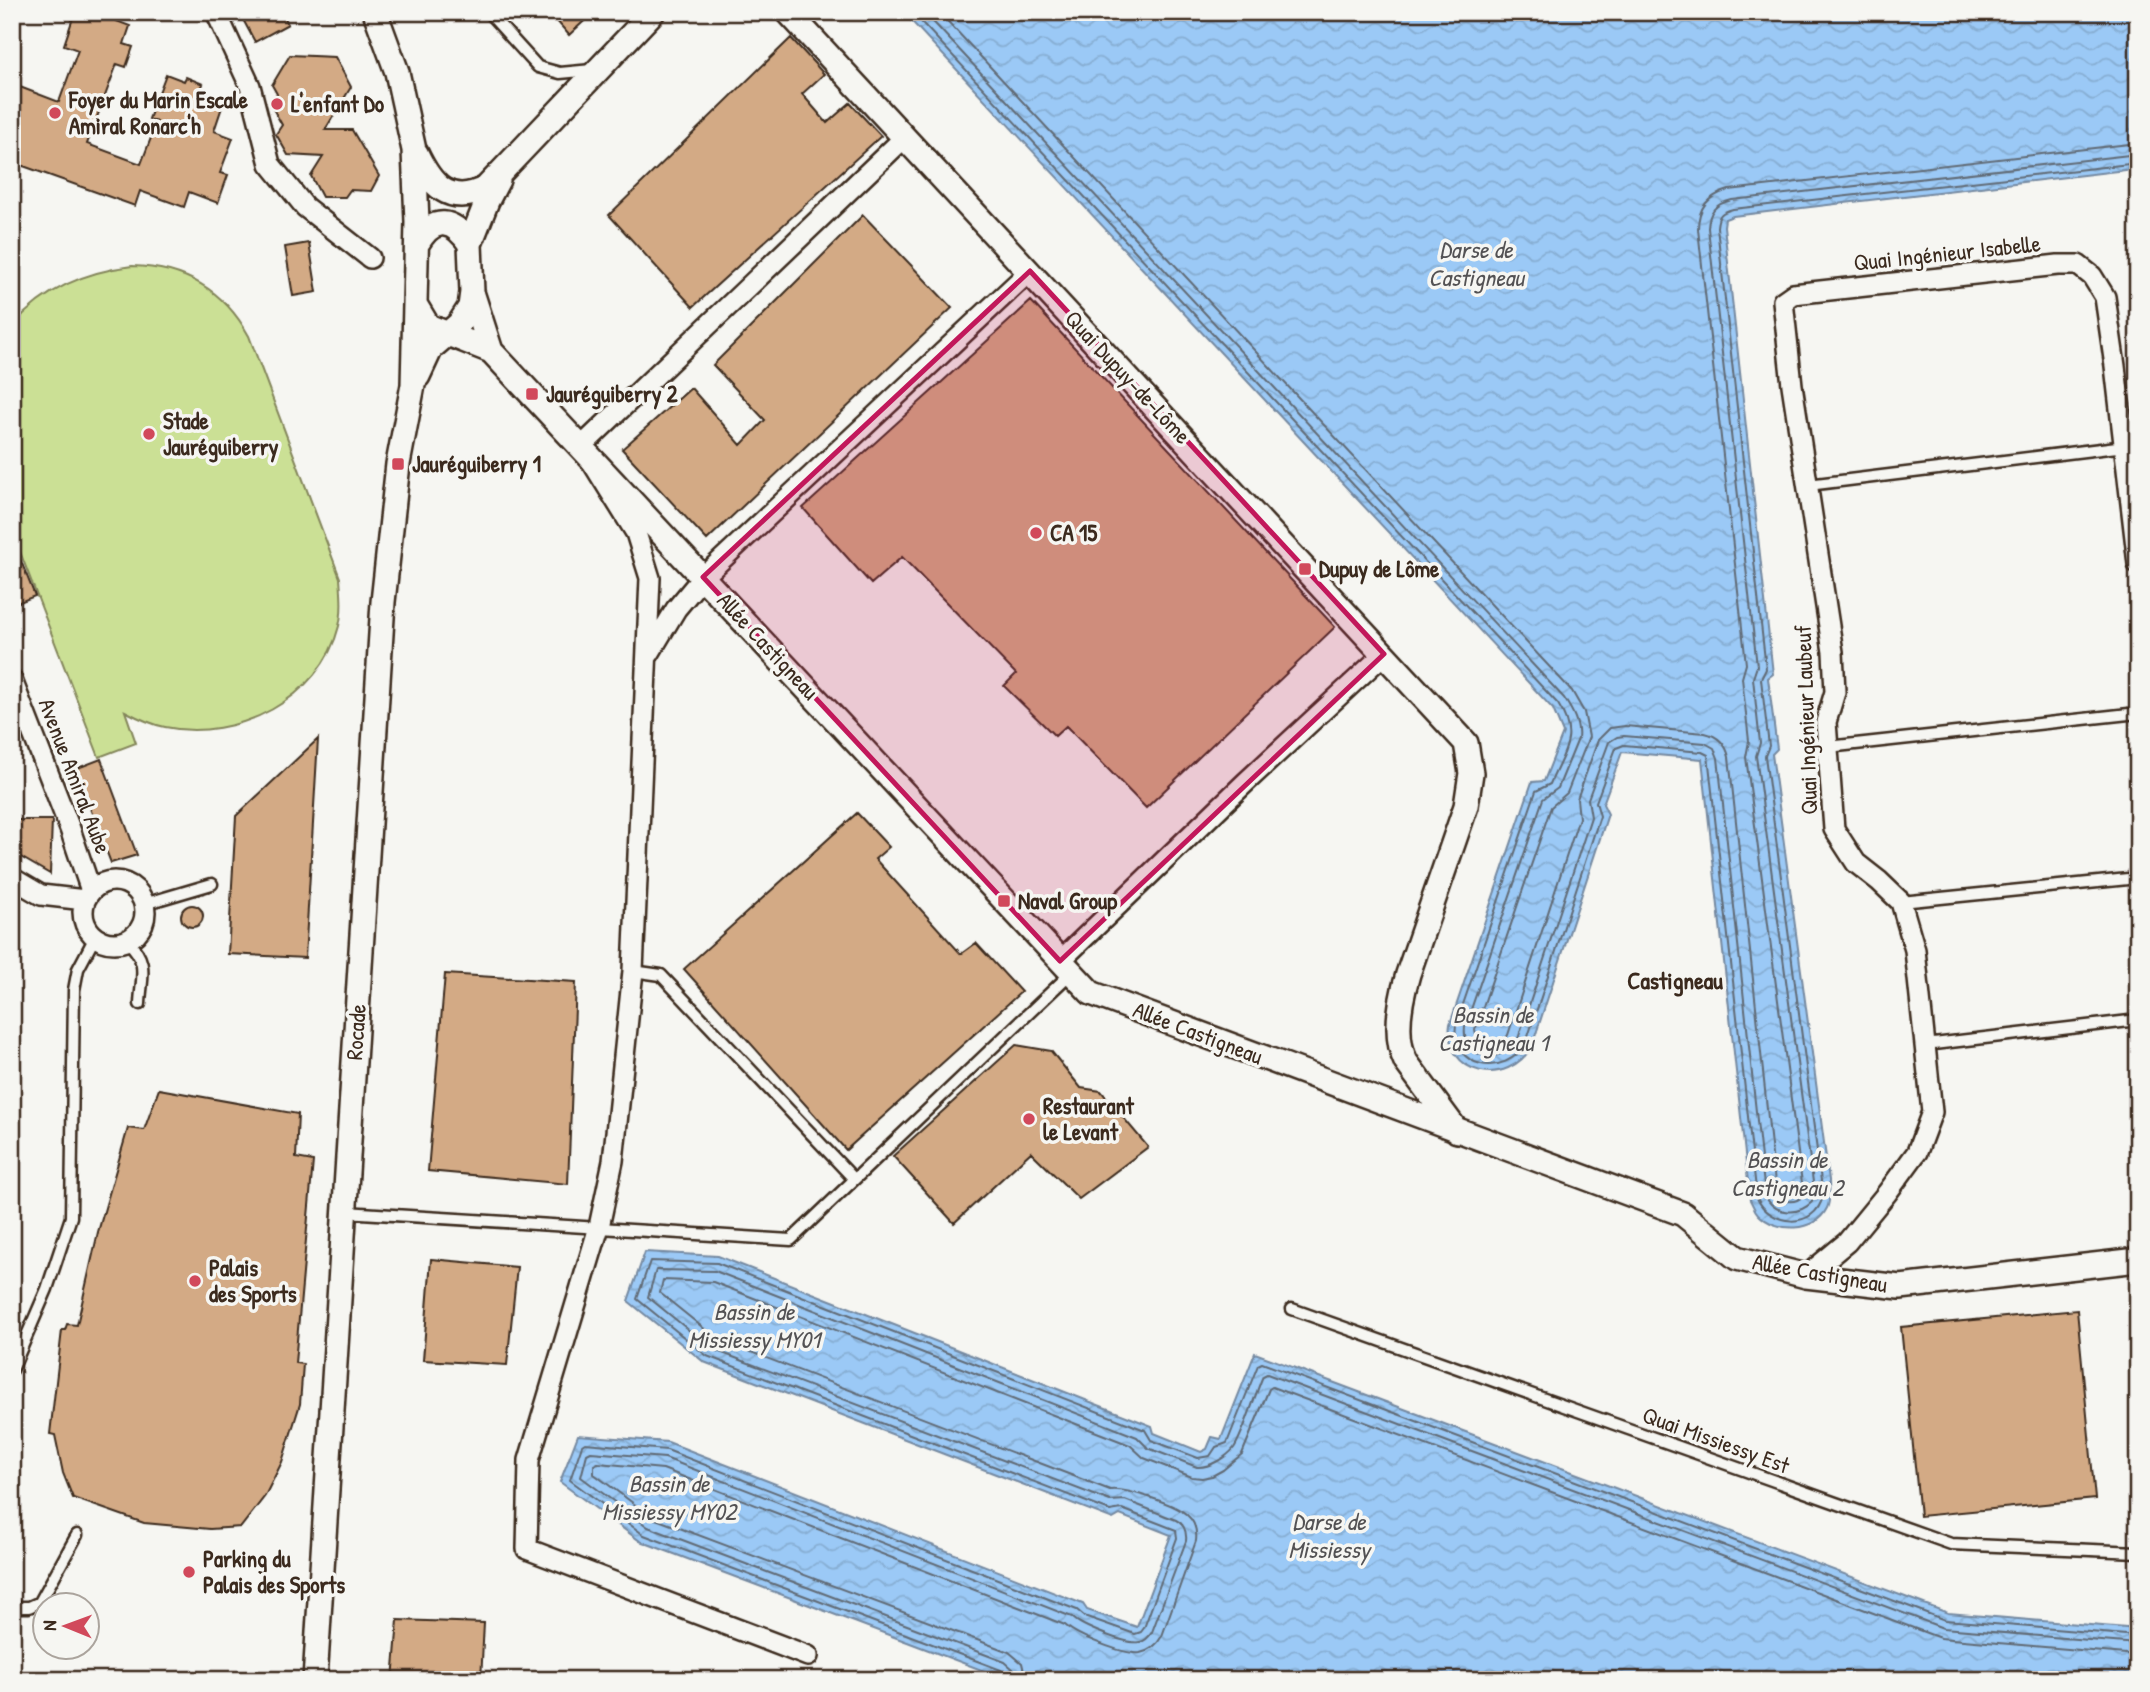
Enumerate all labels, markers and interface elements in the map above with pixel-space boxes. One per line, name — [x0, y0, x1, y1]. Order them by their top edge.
place label: Foyer du Marin Escale Amiral Ronarc'h — [68, 84, 249, 141]
place label: L'enfant Do — [291, 88, 385, 119]
marker: L'enfant Do — [269, 96, 285, 112]
marker: Foyer du Marin Escale Amiral Ronarc'h — [47, 105, 63, 121]
street label: Quai Ingénieur Isabelle — [1852, 227, 2042, 278]
water label: Darse de Castigneau — [1428, 233, 1526, 294]
street label: Quai Dupuy-de-Lôme — [1058, 303, 1198, 450]
place label: Jauréguiberry 2 — [546, 378, 678, 410]
marker: Jauréguiberry 2 — [524, 386, 540, 402]
place label: Stade Jauréguiberry — [163, 405, 279, 463]
marker: Stade Jauréguiberry — [141, 426, 157, 442]
place label: Jauréguiberry 1 — [412, 448, 541, 480]
marker: Jauréguiberry 1 — [390, 456, 406, 472]
place label: CA 15 — [1050, 517, 1097, 548]
marker: CA 15 — [1028, 525, 1044, 541]
place label: Dupuy de Lôme — [1319, 553, 1440, 585]
marker: Dupuy de Lôme — [1297, 561, 1313, 577]
street label: Allée Castigneau — [711, 585, 826, 706]
street label: Quai Ingénieur Laubeuf — [1787, 624, 1824, 815]
street label: Avenue Amiral Aube — [32, 694, 119, 858]
place label: Naval Group — [1018, 885, 1117, 917]
marker: Naval Group — [996, 893, 1012, 909]
district label: Castigneau — [1627, 964, 1723, 997]
street label: Allée Castigneau — [1129, 994, 1267, 1071]
water label: Bassin de Castigneau 1 — [1438, 998, 1551, 1059]
street label: Rocade — [338, 1003, 373, 1061]
place label: Restaurant le Levant — [1043, 1090, 1135, 1147]
marker: Restaurant le Levant — [1021, 1111, 1037, 1127]
water label: Bassin de Castigneau 2 — [1731, 1143, 1846, 1204]
street label: Allée Castigneau — [1750, 1245, 1890, 1300]
place label: Palais des Sports — [209, 1252, 297, 1310]
marker: Palais des Sports — [187, 1273, 203, 1289]
water label: Bassin de Missiessy MY01 — [688, 1295, 823, 1356]
street label: Quai Missiessy Est — [1638, 1399, 1795, 1481]
water label: Bassin de Missiessy MY02 — [602, 1467, 739, 1528]
water label: Darse de Missiessy — [1288, 1505, 1373, 1566]
place label: Parking du Palais des Sports — [203, 1543, 345, 1601]
marker: Parking du Palais des Sports — [181, 1564, 197, 1580]
north arrow — [32, 1590, 102, 1660]
text: N — [36, 1620, 62, 1631]

